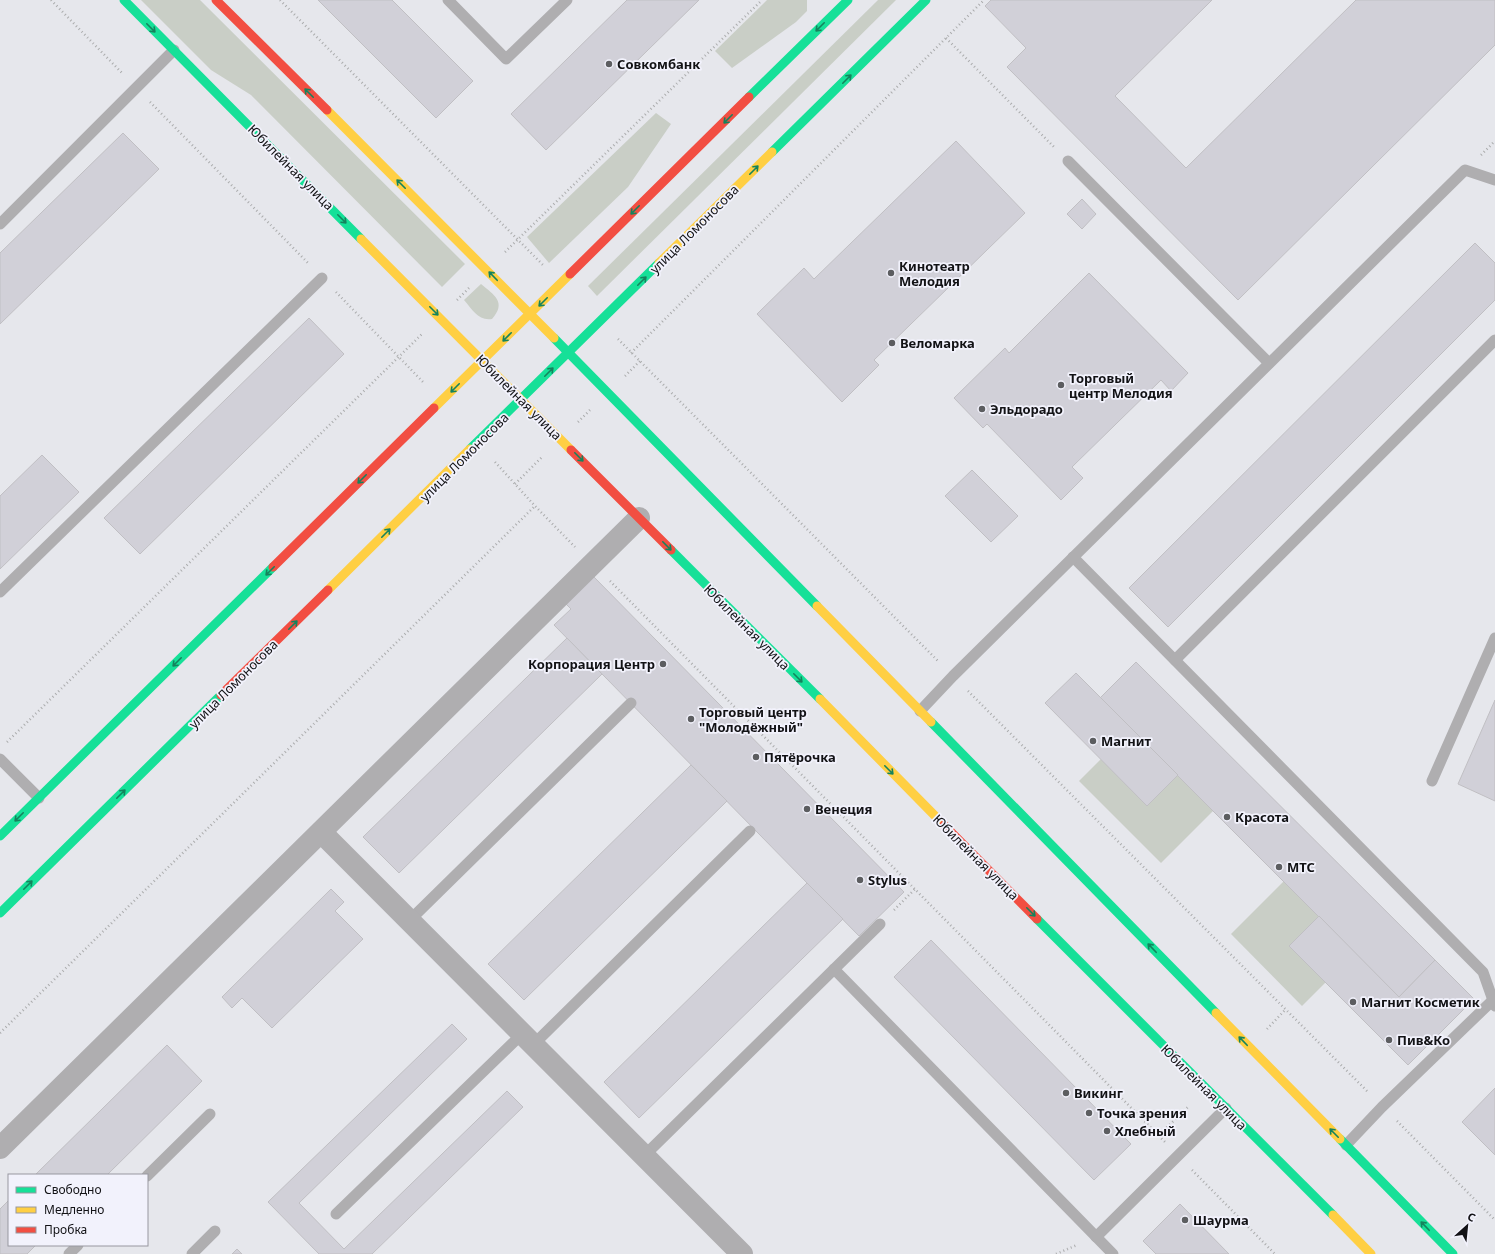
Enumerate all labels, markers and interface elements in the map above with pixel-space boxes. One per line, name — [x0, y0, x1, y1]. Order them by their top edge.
one-way arrow — [815, 22, 825, 32]
one-way arrow — [147, 23, 156, 33]
place label: Совкомбанк — [617, 55, 700, 73]
marker: Совкомбанк — [604, 59, 614, 69]
one-way arrow — [842, 74, 852, 84]
one-way arrow — [304, 88, 314, 97]
one-way arrow — [723, 114, 733, 124]
street label: Юбилейная улица — [244, 120, 338, 214]
one-way arrow — [749, 165, 759, 175]
one-way arrow — [396, 179, 406, 189]
street label: улица Ломоносова — [646, 181, 742, 277]
one-way arrow — [630, 205, 640, 215]
one-way arrow — [337, 214, 347, 224]
place label: Кинотеатр Мелодия — [899, 257, 970, 290]
marker: Кинотеатр Мелодия — [886, 268, 896, 278]
one-way arrow — [488, 271, 498, 281]
one-way arrow — [637, 276, 647, 286]
one-way arrow — [538, 297, 548, 306]
one-way arrow — [429, 306, 438, 316]
one-way arrow — [502, 332, 511, 342]
place label: Веломарка — [900, 334, 975, 352]
marker: Веломарка — [887, 338, 897, 348]
street label: Юбилейная улица — [472, 350, 566, 444]
one-way arrow — [544, 368, 554, 377]
place label: Торговый центр Мелодия — [1069, 369, 1173, 402]
marker: Торговый центр Мелодия — [1056, 380, 1066, 390]
one-way arrow — [450, 383, 460, 393]
place label: Эльдорадо — [990, 400, 1063, 418]
marker: Эльдорадо — [977, 404, 987, 414]
street label: улица Ломоносова — [416, 409, 512, 505]
one-way arrow — [574, 452, 584, 462]
one-way arrow — [358, 474, 367, 484]
one-way arrow — [381, 529, 391, 538]
one-way arrow — [662, 541, 672, 551]
one-way arrow — [265, 566, 275, 575]
street label: Юбилейная улица — [700, 580, 794, 674]
one-way arrow — [288, 620, 298, 629]
street label: улица Ломоносова — [185, 636, 281, 732]
place label: Корпорация Центр — [528, 655, 655, 673]
one-way arrow — [172, 657, 182, 667]
marker: Корпорация Центр — [658, 659, 668, 669]
one-way arrow — [793, 673, 803, 683]
place label: Торговый центр "Молодёжный" — [699, 703, 807, 736]
marker: Торговый центр "Молодёжный" — [686, 714, 696, 724]
place label: Магнит — [1101, 732, 1151, 750]
marker: Магнит — [1088, 736, 1098, 746]
place label: Пятёрочка — [764, 748, 836, 766]
marker: Пятёрочка — [751, 752, 761, 762]
one-way arrow — [885, 765, 894, 775]
one-way arrow — [116, 789, 125, 799]
place label: Венеция — [815, 800, 872, 818]
marker: Венеция — [802, 804, 812, 814]
place label: Красота — [1235, 808, 1289, 826]
street label: Юбилейная улица — [929, 810, 1023, 904]
one-way arrow — [14, 812, 24, 822]
marker: Красота — [1222, 812, 1232, 822]
place label: МТС — [1287, 858, 1315, 876]
marker: МТС — [1274, 862, 1284, 872]
place label: Stylus — [868, 871, 907, 889]
marker: Stylus — [855, 875, 865, 885]
one-way arrow — [23, 880, 33, 890]
one-way arrow — [1025, 906, 1035, 916]
one-way arrow — [1147, 943, 1157, 953]
place label: Магнит Косметик — [1361, 993, 1480, 1011]
marker: Магнит Косметик — [1348, 997, 1358, 1007]
place label: Пив&Ко — [1397, 1031, 1450, 1049]
marker: Пив&Ко — [1384, 1035, 1394, 1045]
one-way arrow — [1238, 1036, 1248, 1046]
street label: Юбилейная улица — [1157, 1040, 1251, 1134]
place label: Викинг — [1074, 1084, 1123, 1102]
marker: Викинг — [1061, 1088, 1071, 1098]
place label: Точка зрения — [1097, 1104, 1187, 1122]
marker: Точка зрения — [1084, 1108, 1094, 1118]
place label: Хлебный — [1115, 1122, 1176, 1140]
marker: Хлебный — [1102, 1126, 1112, 1136]
one-way arrow — [1330, 1128, 1339, 1138]
legend — [8, 1174, 148, 1246]
text: Свободно — [44, 1181, 102, 1198]
text: Медленно — [44, 1201, 104, 1218]
north arrow — [1447, 1206, 1487, 1246]
text: С — [1465, 1208, 1478, 1225]
place label: Шаурма — [1193, 1211, 1249, 1229]
marker: Шаурма — [1180, 1215, 1190, 1225]
text: Пробка — [44, 1221, 87, 1238]
one-way arrow — [1421, 1221, 1430, 1231]

